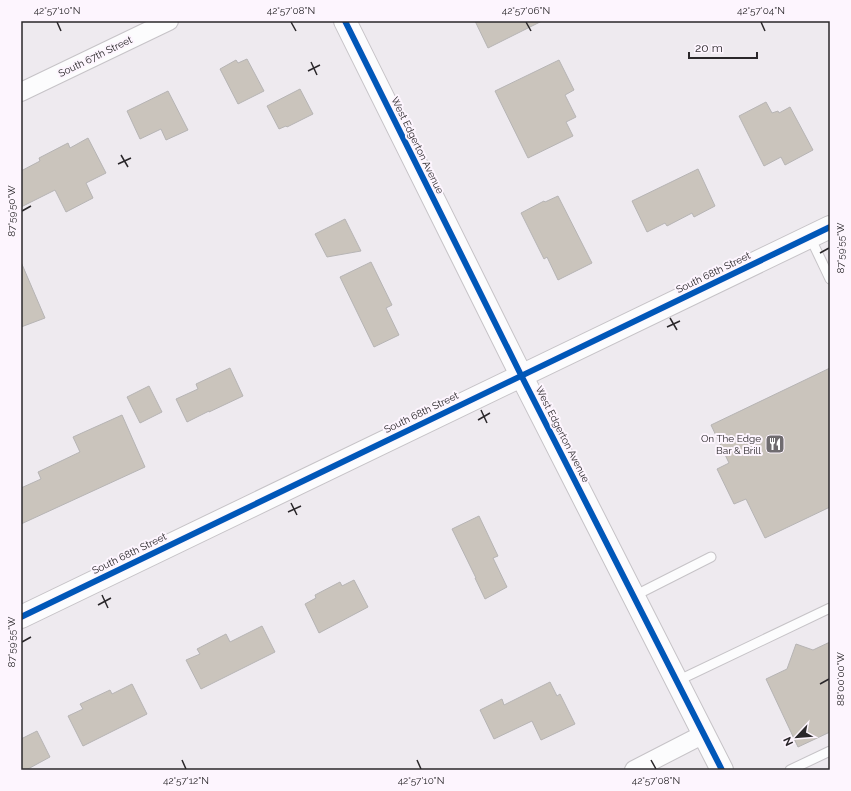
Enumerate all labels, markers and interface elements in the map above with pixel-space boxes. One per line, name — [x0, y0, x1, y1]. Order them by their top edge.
text: 42°57'10"N — [34, 5, 80, 16]
text: 42°57'08"N — [267, 5, 315, 16]
text: 42°57'06"N — [502, 5, 550, 16]
text: 42°57'04"N — [737, 5, 785, 16]
street label: South 67th Street — [57, 34, 134, 79]
scale bar — [689, 34, 757, 60]
text: 20 m — [695, 41, 723, 55]
street label: West Edgerton Avenue — [389, 95, 446, 196]
text: 87°59'50"W — [6, 185, 17, 237]
text: 87°59'55"W — [835, 222, 846, 273]
street label: South 68th Street — [674, 249, 753, 295]
street label: West Edgerton Avenue — [533, 384, 592, 484]
street label: South 68th Street — [382, 389, 461, 435]
place label: On The Edge Bar & Brill — [701, 433, 761, 456]
restaurant icon: On The Edge Bar & Brill — [764, 433, 786, 455]
street label: South 68th Street — [90, 530, 169, 576]
text: 87°59'55"W — [6, 616, 17, 667]
text: 88°00'00"W — [835, 651, 846, 706]
north arrow — [777, 717, 817, 757]
text: N — [781, 735, 796, 748]
text: 42°57'12"N — [163, 775, 209, 786]
text: 42°57'10"N — [398, 775, 444, 786]
text: 42°57'08"N — [632, 775, 680, 786]

